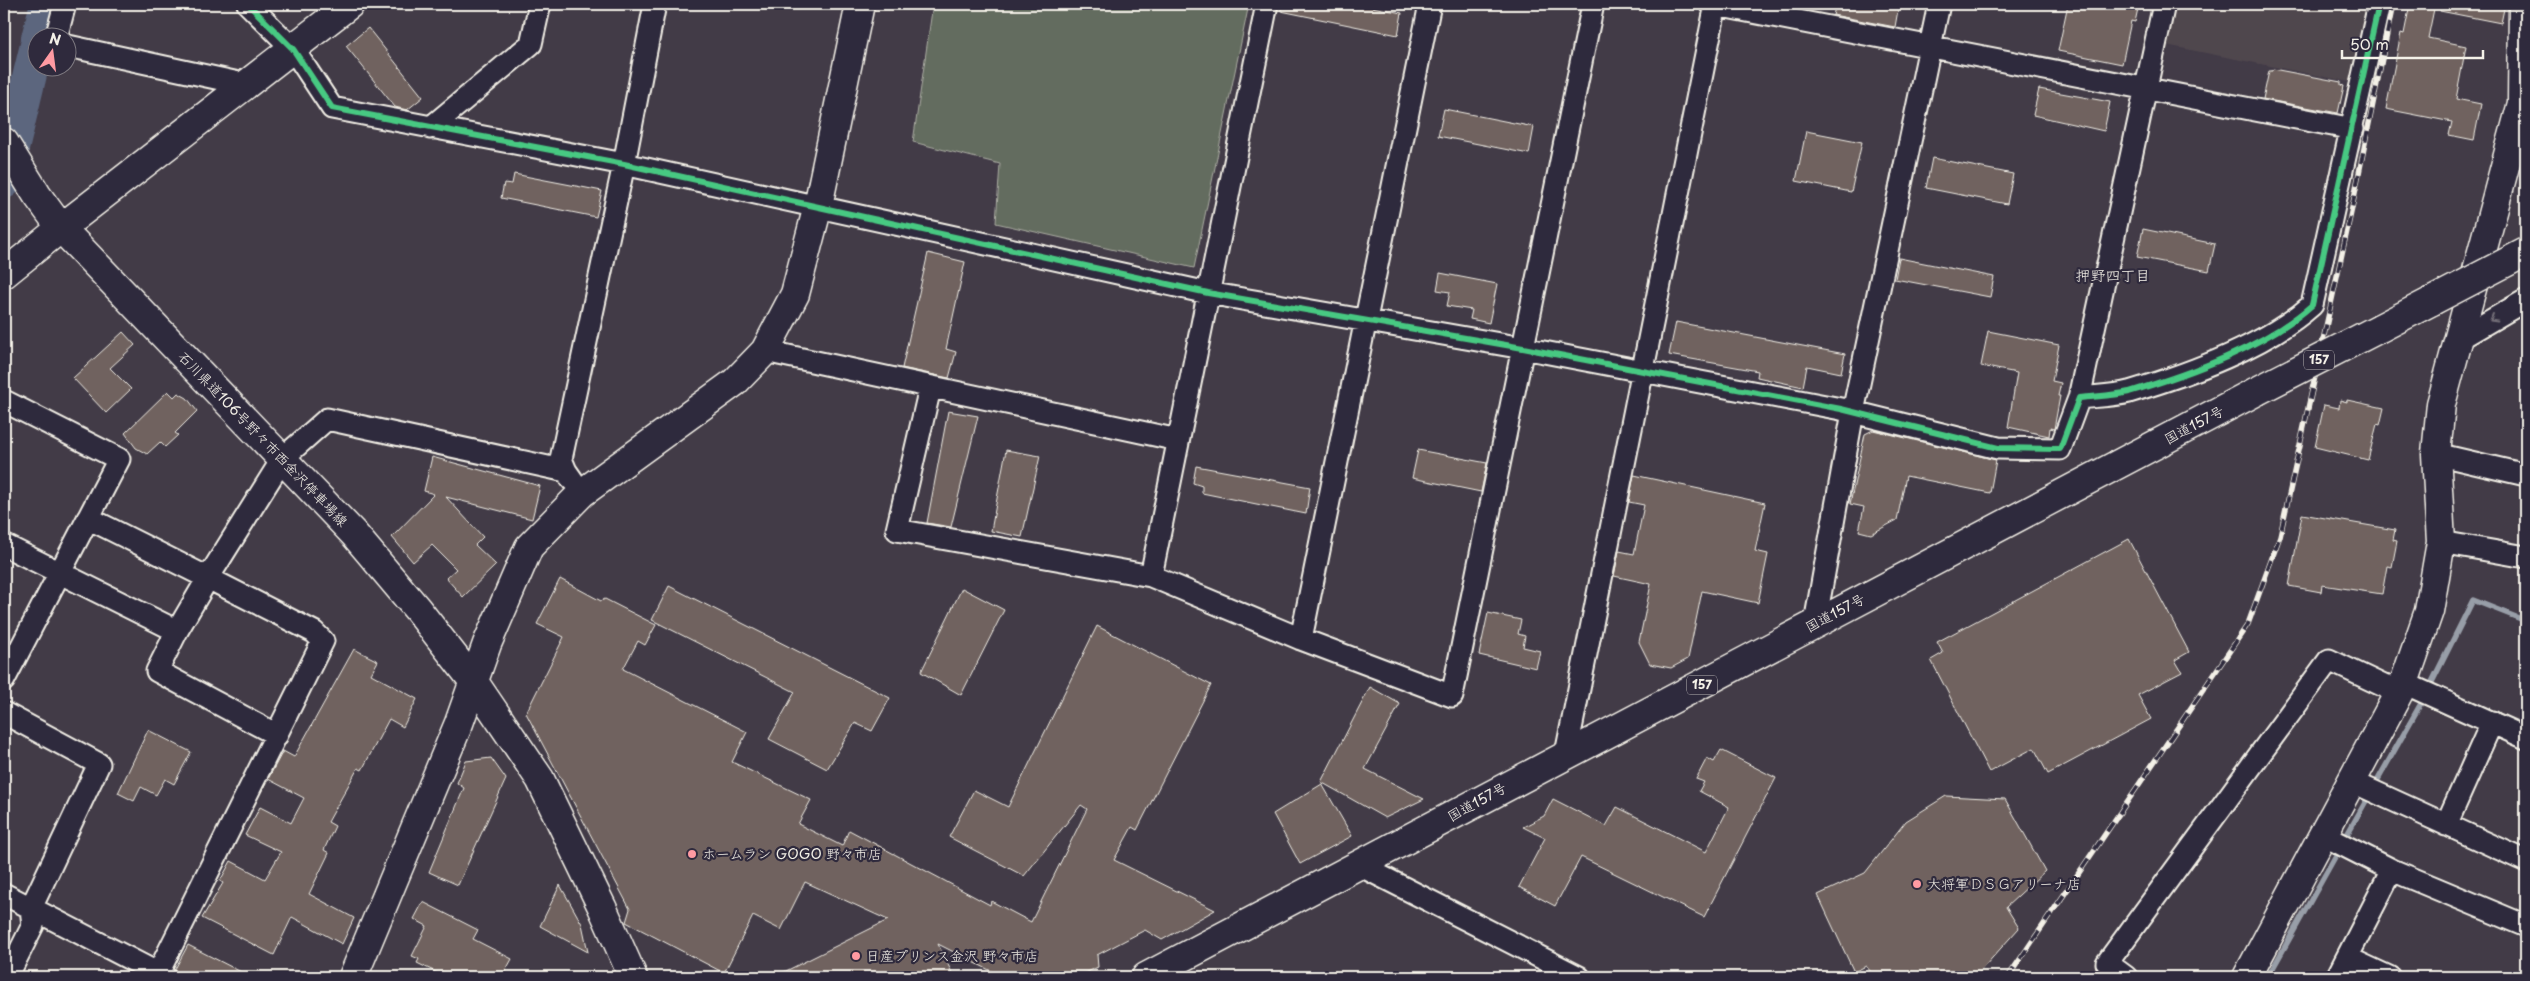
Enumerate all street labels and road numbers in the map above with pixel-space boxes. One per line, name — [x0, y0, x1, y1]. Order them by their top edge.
street label: 石川県道106号野々市西金沢停車場線 — [174, 346, 353, 531]
road number: 157 — [2304, 350, 2334, 370]
street label: 国道157号 — [2160, 400, 2227, 449]
street label: 国道157号 — [1801, 588, 1868, 637]
road number: 157 — [1687, 676, 1717, 694]
street label: 国道157号 — [1443, 777, 1510, 826]

